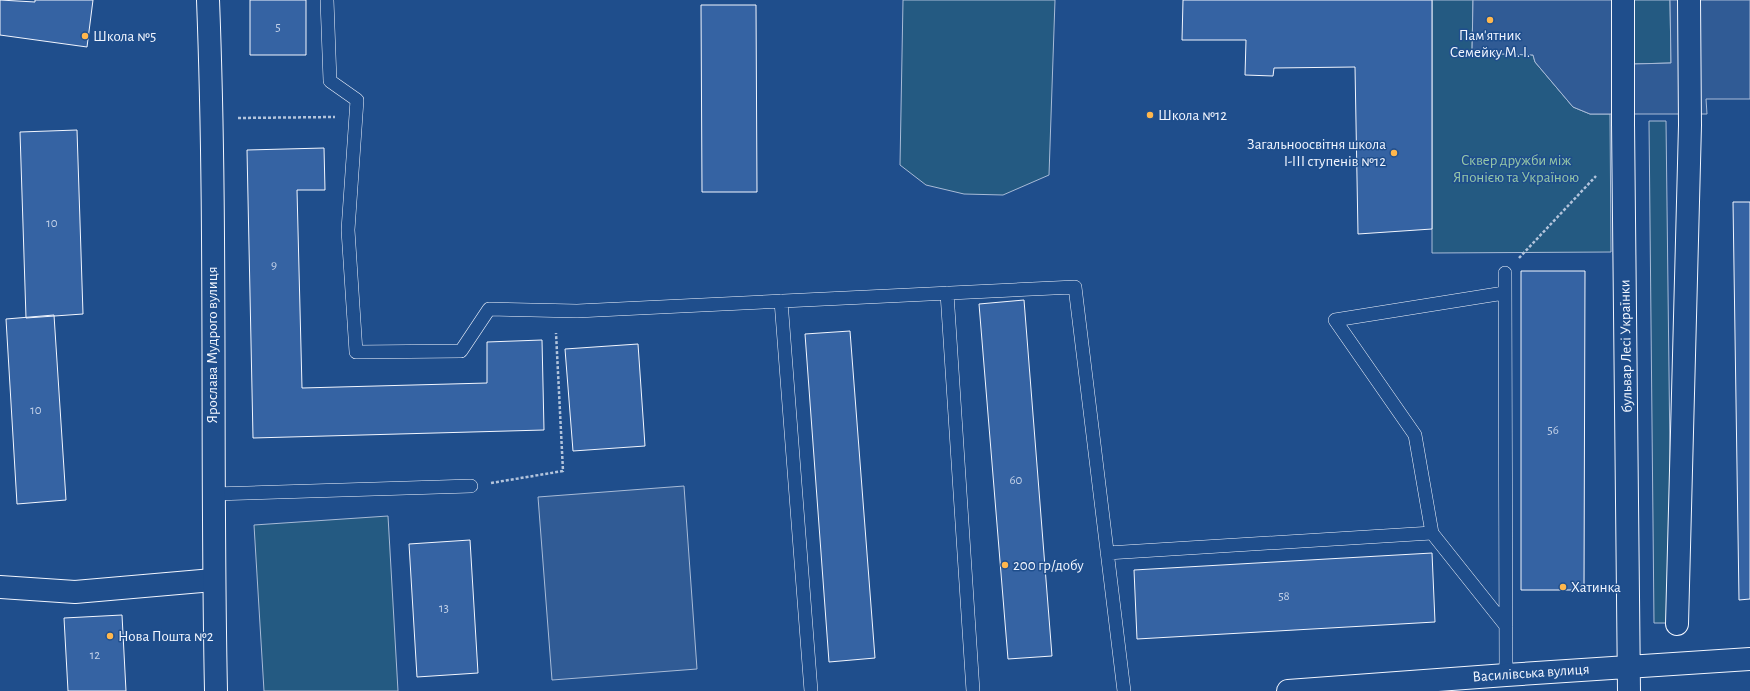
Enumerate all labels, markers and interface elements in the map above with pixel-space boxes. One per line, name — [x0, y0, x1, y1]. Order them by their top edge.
marker: Пам'ятник Семейку М. І. — [1485, 15, 1495, 25]
house number: 5 — [275, 21, 281, 34]
place label: Пам'ятник Семейку М. І. — [1450, 28, 1530, 60]
place label: Школа №5 — [93, 29, 156, 44]
marker: Школа №5 — [80, 31, 90, 41]
place label: Школа №12 — [1158, 108, 1227, 123]
marker: Школа №12 — [1145, 110, 1155, 120]
place label: Загальноосвітня школа І-ІІІ ступенів №12 — [1247, 137, 1386, 169]
marker: Загальноосвітня школа І-ІІІ ступенів №12 — [1389, 148, 1399, 158]
park label: Сквер дружби між Японією та Україною — [1453, 153, 1579, 185]
house number: 10 — [46, 217, 58, 230]
house number: 9 — [271, 259, 277, 272]
street label: Ярослава Мудрого вулиця — [205, 266, 220, 424]
street label: бульвар Лесі Українки — [1617, 279, 1635, 413]
house number: 10 — [30, 404, 42, 417]
house number: 56 — [1547, 424, 1559, 437]
house number: 60 — [1010, 474, 1023, 487]
place label: 200 гр/добу — [1013, 558, 1084, 573]
marker: 200 гр/добу — [1000, 560, 1010, 570]
place label: Хатинка — [1571, 580, 1621, 595]
marker: Хатинка — [1558, 582, 1568, 592]
house number: 58 — [1278, 590, 1290, 603]
house number: 13 — [439, 602, 449, 615]
place label: Нова Пошта №2 — [118, 629, 214, 644]
marker: Нова Пошта №2 — [105, 631, 115, 641]
house number: 12 — [90, 649, 100, 662]
street label: Василівська вулиця — [1472, 661, 1590, 685]

